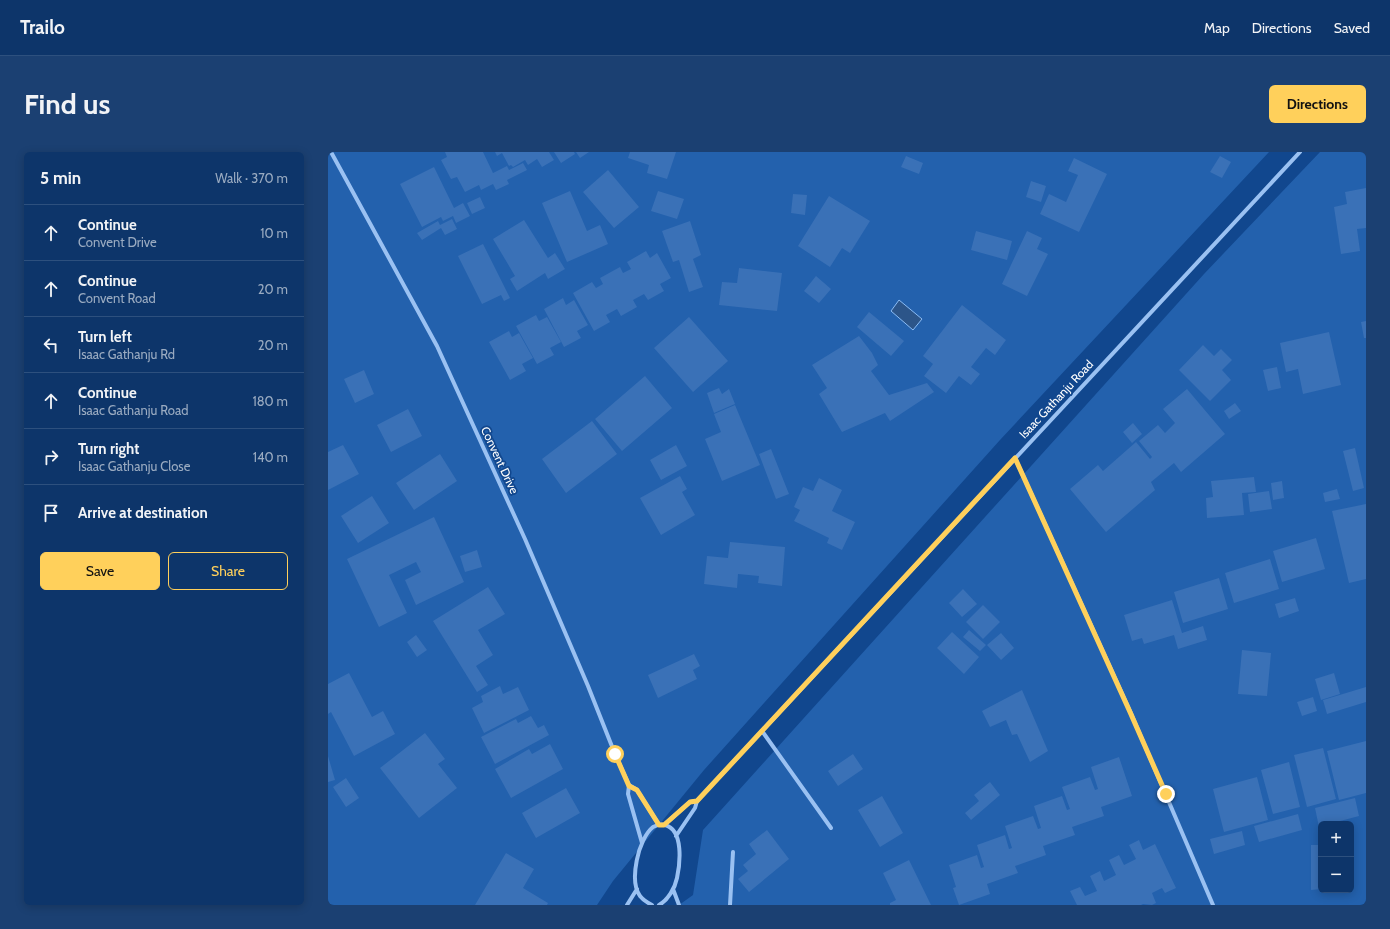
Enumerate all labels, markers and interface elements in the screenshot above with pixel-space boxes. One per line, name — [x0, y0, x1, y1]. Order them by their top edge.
text: Trailo — [20, 16, 65, 39]
text: Map — [1204, 19, 1230, 37]
text: Directions — [1252, 19, 1312, 37]
text: Saved — [1334, 19, 1370, 37]
button: Directions — [1269, 85, 1366, 123]
text: Find us — [24, 87, 110, 121]
text: 5 min — [40, 168, 81, 188]
text: Walk · 370 m — [215, 170, 288, 186]
text: Continue — [78, 216, 137, 234]
icon: ahead — [40, 222, 62, 244]
text: 10 m — [260, 225, 288, 241]
text: Convent Drive — [78, 234, 157, 250]
text: Continue — [78, 272, 137, 290]
icon: ahead — [40, 278, 62, 300]
text: 20 m — [258, 281, 288, 297]
text: Convent Road — [78, 290, 156, 306]
text: Turn left — [78, 328, 132, 346]
icon: left — [40, 334, 62, 356]
text: 20 m — [258, 337, 288, 353]
text: Isaac Gathanju Rd — [78, 346, 175, 362]
street label: Isaac Gathanju Road — [1016, 357, 1096, 441]
text: Continue — [78, 384, 137, 402]
icon: ahead — [40, 390, 62, 412]
text: 180 m — [252, 393, 288, 409]
text: Isaac Gathanju Road — [78, 402, 188, 418]
street label: Convent Drive — [478, 424, 522, 496]
text: Turn right — [78, 440, 139, 458]
icon: right — [40, 446, 62, 468]
text: 140 m — [253, 449, 288, 465]
text: Isaac Gathanju Close — [78, 458, 190, 474]
icon: arrive — [40, 502, 62, 524]
text: Arrive at destination — [78, 504, 208, 522]
button: Save — [40, 552, 160, 590]
button: Share — [168, 552, 288, 590]
route start — [606, 745, 624, 763]
route end — [1157, 785, 1175, 803]
map controls — [1318, 821, 1354, 893]
button: + — [1318, 821, 1354, 857]
button: − — [1318, 857, 1354, 893]

